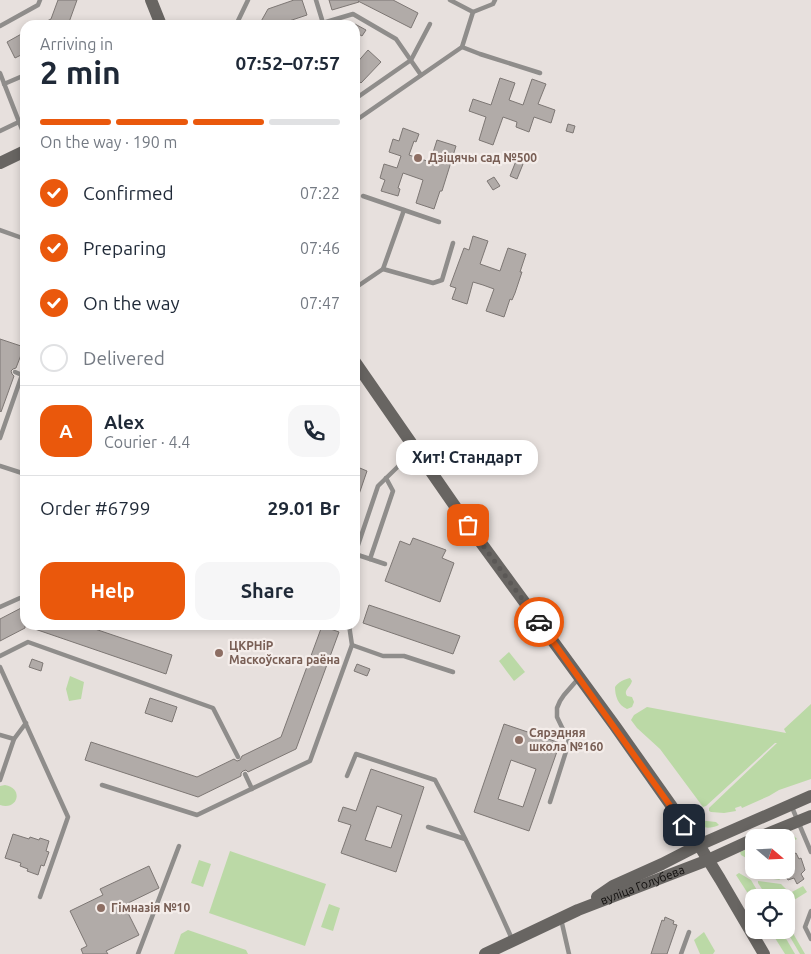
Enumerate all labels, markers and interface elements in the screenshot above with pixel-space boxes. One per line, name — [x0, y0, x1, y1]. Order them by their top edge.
text: Arriving in — [40, 35, 113, 53]
text: 07:52–07:57 — [235, 52, 340, 74]
text: 2 min — [40, 54, 121, 90]
text: On the way · 190 m — [40, 133, 177, 151]
place label: Дзіцячы сад №500 — [428, 151, 537, 164]
marker: Дзіцячы сад №500 — [412, 152, 424, 164]
icon: check — [40, 179, 68, 207]
text: Confirmed — [83, 182, 174, 204]
text: 07:22 — [300, 184, 340, 202]
icon: check — [40, 234, 68, 262]
text: Preparing — [83, 237, 167, 259]
text: 07:46 — [300, 239, 340, 257]
icon: check — [40, 289, 68, 317]
text: On the way — [83, 292, 180, 314]
text: 07:47 — [300, 294, 340, 312]
text: Delivered — [83, 347, 165, 369]
button: phone — [288, 405, 340, 457]
text: Alex — [104, 411, 144, 433]
text: A — [59, 420, 73, 442]
text: Courier · 4.4 — [104, 433, 190, 451]
callout: Хит! Стандарт — [397, 440, 539, 475]
text: Хит! Стандарт — [412, 448, 522, 466]
text: Order #6799 — [40, 497, 150, 519]
text: 29.01 Br — [268, 497, 340, 519]
pin — [447, 504, 489, 546]
icon: bag — [454, 511, 482, 539]
button: Help — [40, 562, 185, 620]
button: Share — [195, 562, 340, 620]
courier — [514, 597, 564, 647]
icon: car — [525, 608, 553, 636]
place label: ЦКРНіР Маскоўскага раёна — [229, 639, 340, 666]
marker: ЦКРНіР Маскоўскага раёна — [213, 647, 225, 659]
place label: Сярэдняя школа №160 — [529, 726, 604, 753]
marker: Сярэдняя школа №160 — [513, 734, 525, 746]
pin — [663, 804, 705, 846]
icon: home — [670, 811, 698, 839]
north arrow — [745, 829, 795, 879]
map controls — [745, 829, 795, 939]
street label: вуліца Голубева — [598, 863, 686, 907]
button: locate — [745, 889, 795, 939]
place label: Гімназія №10 — [111, 901, 190, 914]
marker: Гімназія №10 — [95, 902, 107, 914]

